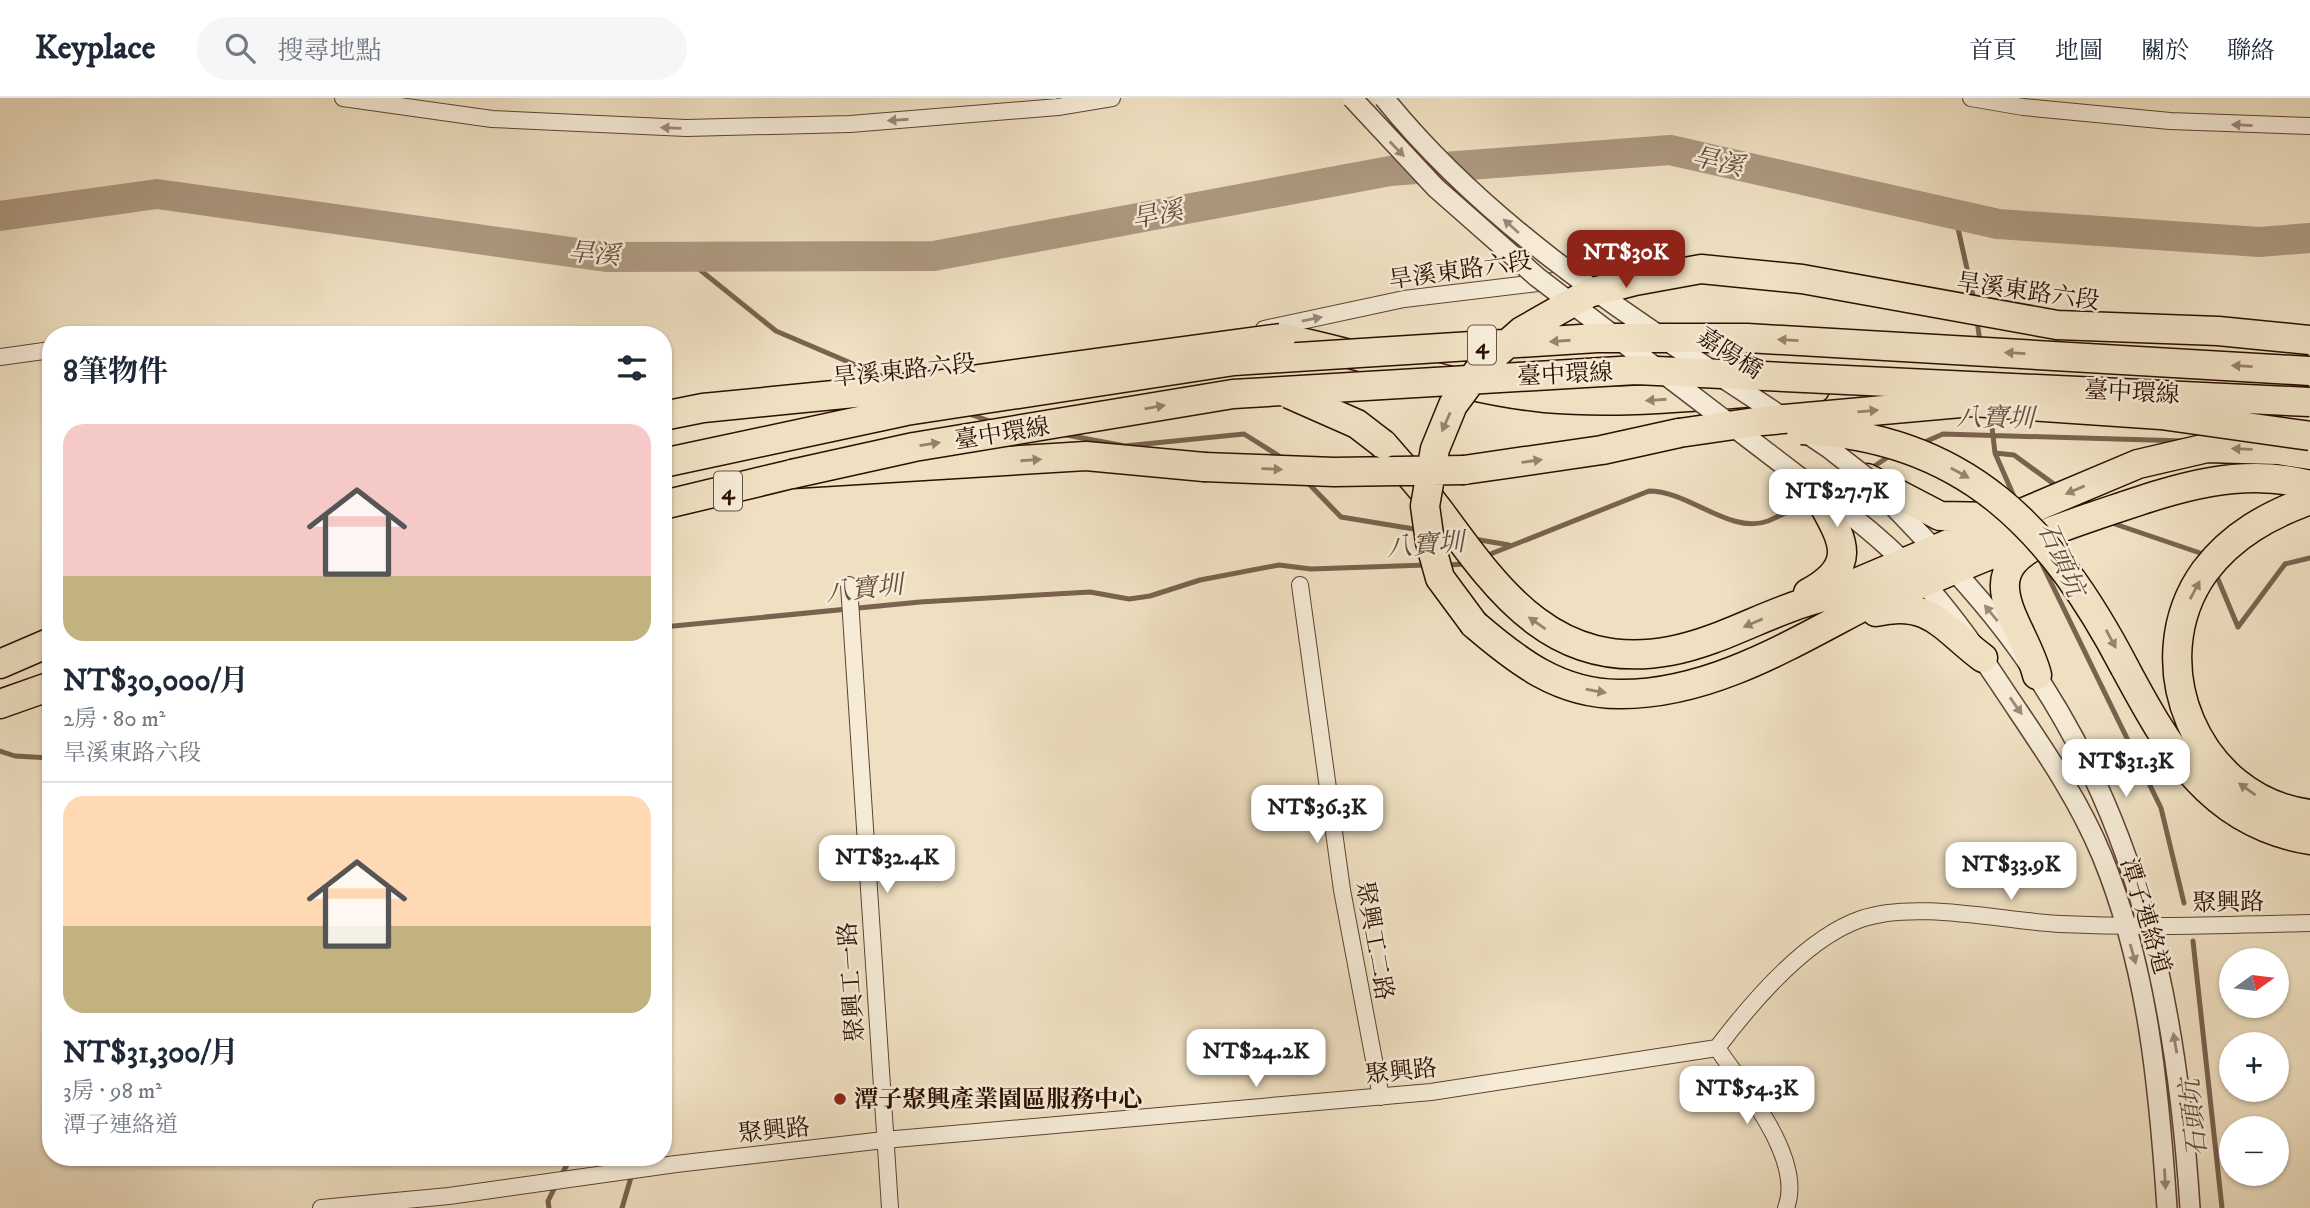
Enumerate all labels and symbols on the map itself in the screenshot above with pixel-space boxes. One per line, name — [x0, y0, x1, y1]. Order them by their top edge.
one-way arrow — [887, 115, 909, 126]
one-way arrow — [2231, 119, 2253, 130]
one-way arrow — [660, 122, 682, 133]
one-way arrow — [1389, 140, 1405, 157]
water label: 旱溪 — [1689, 141, 1750, 185]
water label: 旱溪 — [1129, 194, 1189, 237]
one-way arrow — [1502, 218, 1520, 234]
pin: NT$30K — [1569, 230, 1683, 290]
water label: 旱溪 — [567, 236, 624, 273]
street label: 旱溪東路六段 — [1387, 246, 1534, 296]
street label: 旱溪東路六段 — [1954, 267, 2101, 317]
one-way arrow — [1301, 313, 1323, 324]
street label: 嘉陽橋 — [1691, 322, 1768, 386]
road number: 4 — [1468, 326, 1496, 364]
one-way arrow — [1777, 334, 1799, 345]
one-way arrow — [1549, 335, 1571, 346]
one-way arrow — [2004, 347, 2026, 358]
street label: 旱溪東路六段 — [831, 349, 977, 393]
street label: 臺中環線 — [1516, 358, 1614, 392]
one-way arrow — [2231, 360, 2253, 371]
street label: 臺中環線 — [2083, 376, 2181, 410]
one-way arrow — [1645, 395, 1667, 406]
one-way arrow — [1144, 401, 1166, 412]
water label: 八寶圳 — [1956, 401, 2038, 436]
one-way arrow — [1858, 405, 1880, 416]
one-way arrow — [1440, 411, 1451, 432]
street label: 臺中環線 — [952, 412, 1052, 456]
one-way arrow — [919, 439, 941, 450]
one-way arrow — [2231, 444, 2253, 455]
one-way arrow — [1020, 454, 1042, 465]
one-way arrow — [1521, 455, 1543, 466]
one-way arrow — [1262, 464, 1284, 475]
one-way arrow — [1950, 467, 1969, 479]
pin: NT$27.7K — [1765, 470, 1909, 529]
road number: 4 — [714, 472, 742, 510]
one-way arrow — [2064, 485, 2085, 496]
water label: 石頭坑 — [2030, 517, 2093, 606]
water label: 八寶圳 — [1385, 526, 1469, 565]
water label: 八寶圳 — [824, 569, 909, 610]
one-way arrow — [2189, 580, 2201, 599]
one-way arrow — [1984, 605, 1999, 622]
one-way arrow — [1528, 616, 1546, 630]
one-way arrow — [1743, 617, 1763, 629]
one-way arrow — [2104, 630, 2116, 650]
one-way arrow — [1585, 686, 1607, 697]
one-way arrow — [2009, 697, 2023, 715]
pin: NT$31.3K — [2054, 740, 2198, 799]
one-way arrow — [2238, 782, 2256, 796]
pin: NT$36.3K — [1245, 786, 1389, 845]
pin: NT$32.4K — [815, 836, 959, 895]
pin: NT$33.9K — [1939, 842, 2083, 902]
street label: 潭子連絡道 — [2113, 855, 2177, 978]
street label: 聚興工二路 — [1349, 879, 1399, 1003]
street label: 聚興路 — [2192, 887, 2264, 919]
street label: 聚興工一路 — [833, 921, 871, 1043]
one-way arrow — [2129, 944, 2139, 965]
north arrow — [2219, 948, 2289, 1018]
pin: NT$24.2K — [1184, 1030, 1328, 1089]
one-way arrow — [2169, 1032, 2180, 1054]
street label: 聚興路 — [1364, 1053, 1438, 1091]
pin: NT$54.3K — [1675, 1066, 1819, 1126]
water label: 石頭坑 — [2174, 1073, 2215, 1158]
place label: 潭子聚興產業園區服務中心 — [854, 1085, 1142, 1115]
marker: 潭子聚興產業園區服務中心 — [832, 1091, 848, 1107]
street label: 聚興路 — [737, 1112, 811, 1150]
one-way arrow — [2160, 1168, 2171, 1190]

